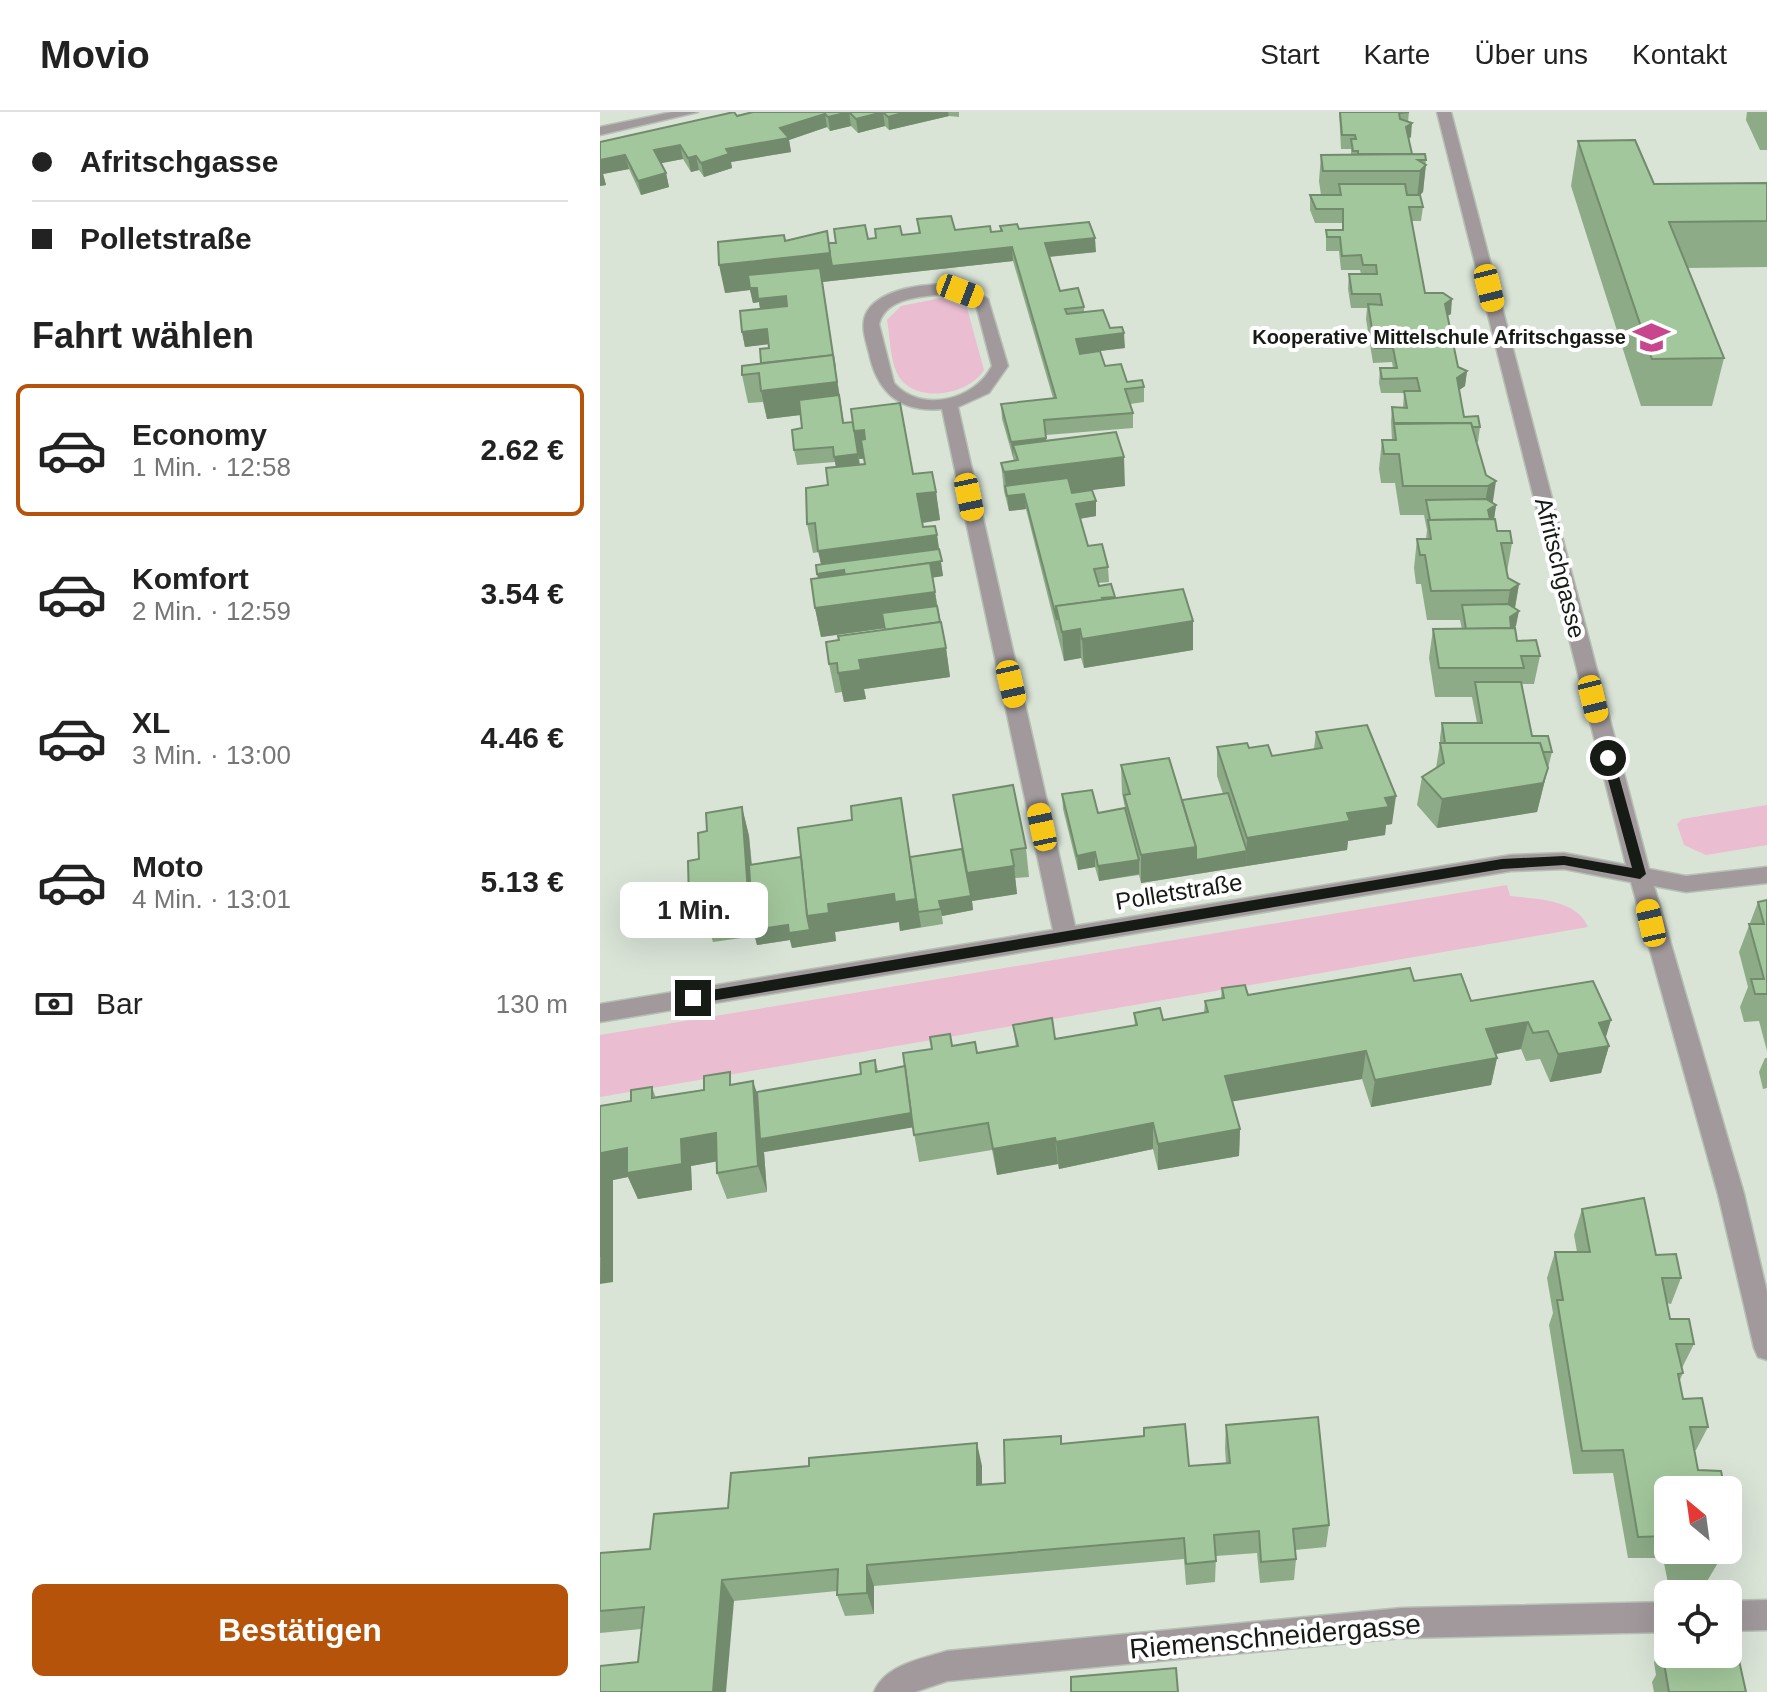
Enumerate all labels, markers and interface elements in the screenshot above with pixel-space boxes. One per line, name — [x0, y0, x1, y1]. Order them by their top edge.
text: Movio — [40, 34, 150, 76]
text: Start — [1260, 39, 1319, 70]
text: Karte — [1363, 39, 1430, 70]
text: Über uns — [1474, 39, 1588, 70]
text: Kontakt — [1632, 39, 1727, 70]
text: Afritschgasse — [80, 145, 278, 178]
text: Polletstraße — [80, 222, 252, 255]
car — [1472, 262, 1506, 314]
car — [933, 271, 987, 311]
text: Fahrt wählen — [32, 315, 254, 356]
school or university icon: Kooperative Mittelschule Afritschgasse — [1633, 318, 1671, 356]
place label: Kooperative Mittelschule Afritschgasse — [1252, 326, 1626, 348]
icon: car — [36, 414, 108, 486]
text: Economy — [132, 418, 267, 451]
text: 2.62 € — [481, 433, 564, 466]
text: 1 Min. · 12:58 — [132, 452, 291, 482]
car — [952, 471, 986, 523]
street label: Afritschgasse — [1530, 495, 1591, 641]
icon: car — [36, 558, 108, 630]
text: Komfort — [132, 562, 249, 595]
text: 3.54 € — [481, 577, 564, 610]
text: 2 Min. · 12:59 — [132, 596, 291, 626]
car — [994, 658, 1028, 710]
car — [1576, 673, 1610, 725]
icon: car — [36, 702, 108, 774]
text: XL — [132, 706, 170, 739]
text: 4.46 € — [481, 721, 564, 754]
text: 3 Min. · 13:00 — [132, 740, 291, 770]
route start — [1590, 740, 1626, 776]
car — [1025, 801, 1059, 853]
icon: car — [36, 846, 108, 918]
text: Moto — [132, 850, 204, 883]
text: 5.13 € — [481, 865, 564, 898]
street label: Polletstraße — [1114, 868, 1244, 915]
callout: 1 Min. — [619, 882, 767, 938]
text: 4 Min. · 13:01 — [132, 884, 291, 914]
text: 1 Min. — [657, 895, 731, 925]
car — [1634, 897, 1668, 949]
route end — [675, 980, 711, 1016]
icon: cash — [32, 982, 76, 1026]
text: Bar — [96, 987, 143, 1020]
text: 130 m — [496, 989, 568, 1019]
north arrow — [1654, 1476, 1742, 1564]
map controls — [1654, 1476, 1742, 1668]
button: locate — [1654, 1580, 1742, 1668]
button: Bestätigen — [32, 1584, 568, 1676]
street label: Riemenschneidergasse — [1128, 1608, 1422, 1665]

